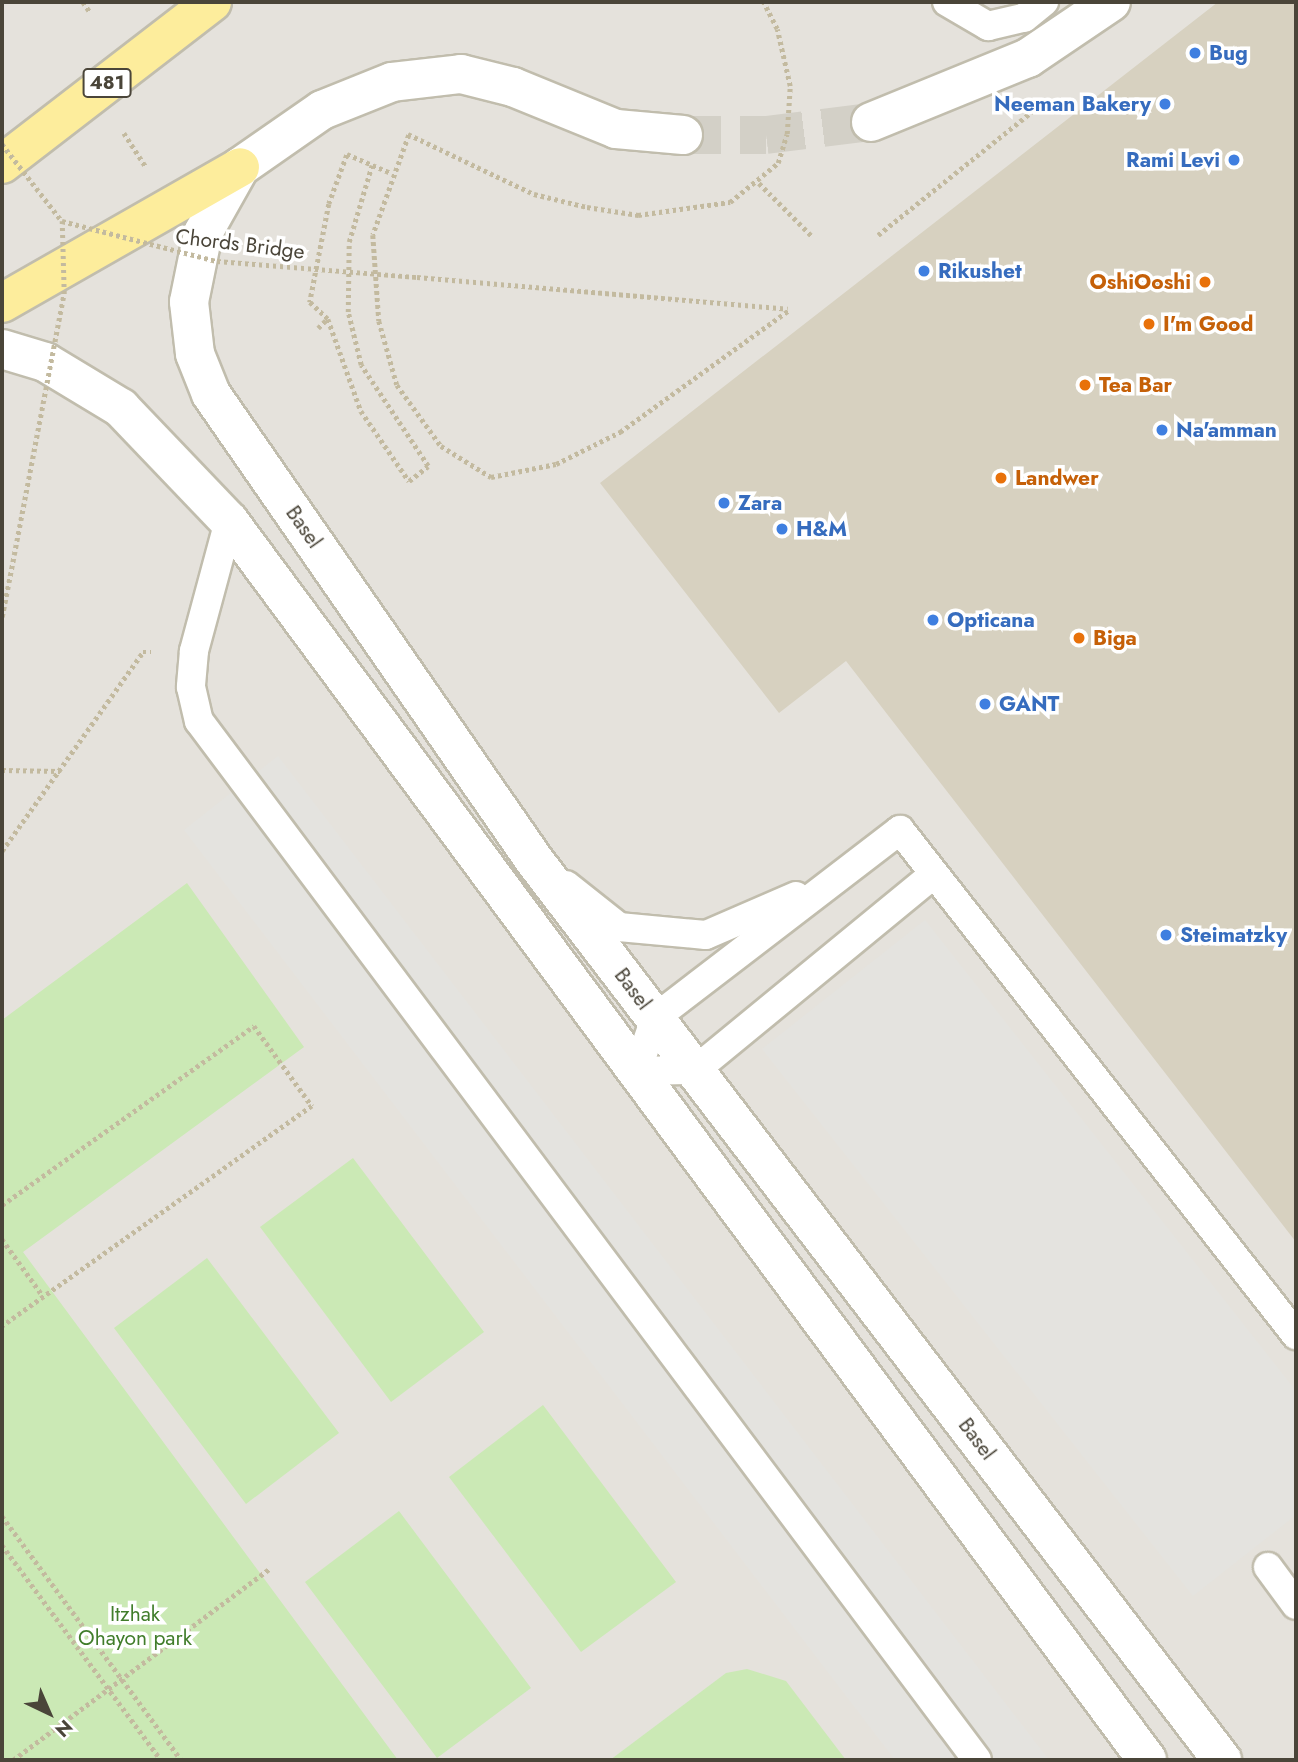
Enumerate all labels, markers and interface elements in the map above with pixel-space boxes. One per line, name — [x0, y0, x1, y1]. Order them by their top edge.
place label: Bug — [1209, 40, 1248, 66]
marker: Bug — [1187, 45, 1203, 61]
road number: 481 — [82, 68, 132, 99]
place label: Neeman Bakery — [994, 91, 1151, 117]
marker: Neeman Bakery — [1157, 96, 1173, 112]
place label: Rami Levi — [1126, 147, 1220, 173]
marker: Rami Levi — [1226, 152, 1242, 168]
street label: Chords Bridge — [174, 224, 306, 264]
place label: Rikushet — [938, 258, 1022, 284]
marker: Rikushet — [916, 263, 932, 279]
place label: OshiOoshi — [1089, 269, 1191, 295]
marker: OshiOoshi — [1197, 274, 1213, 290]
place label: I'm Good — [1163, 311, 1253, 337]
marker: I'm Good — [1141, 316, 1157, 332]
place label: Tea Bar — [1099, 372, 1172, 398]
marker: Tea Bar — [1077, 377, 1093, 393]
place label: Na'amman — [1176, 417, 1277, 443]
marker: Na'amman — [1154, 422, 1170, 438]
place label: Landwer — [1015, 465, 1099, 491]
marker: Landwer — [993, 470, 1009, 486]
place label: Zara — [738, 490, 782, 516]
marker: Zara — [716, 495, 732, 511]
street label: Basel — [281, 501, 327, 553]
place label: H&M — [796, 516, 847, 542]
marker: H&M — [774, 521, 790, 537]
place label: Opticana — [947, 607, 1035, 633]
marker: Opticana — [925, 612, 941, 628]
place label: Biga — [1093, 625, 1137, 651]
marker: Biga — [1071, 630, 1087, 646]
place label: GANT — [999, 691, 1059, 717]
marker: GANT — [977, 696, 993, 712]
place label: Steimatzky — [1180, 922, 1287, 948]
marker: Steimatzky — [1158, 927, 1174, 943]
street label: Basel — [609, 963, 657, 1015]
street label: Basel — [953, 1413, 1001, 1465]
park label: Itzhak Ohayon park — [78, 1601, 192, 1651]
north arrow — [14, 1678, 84, 1748]
text: N — [49, 1714, 79, 1743]

